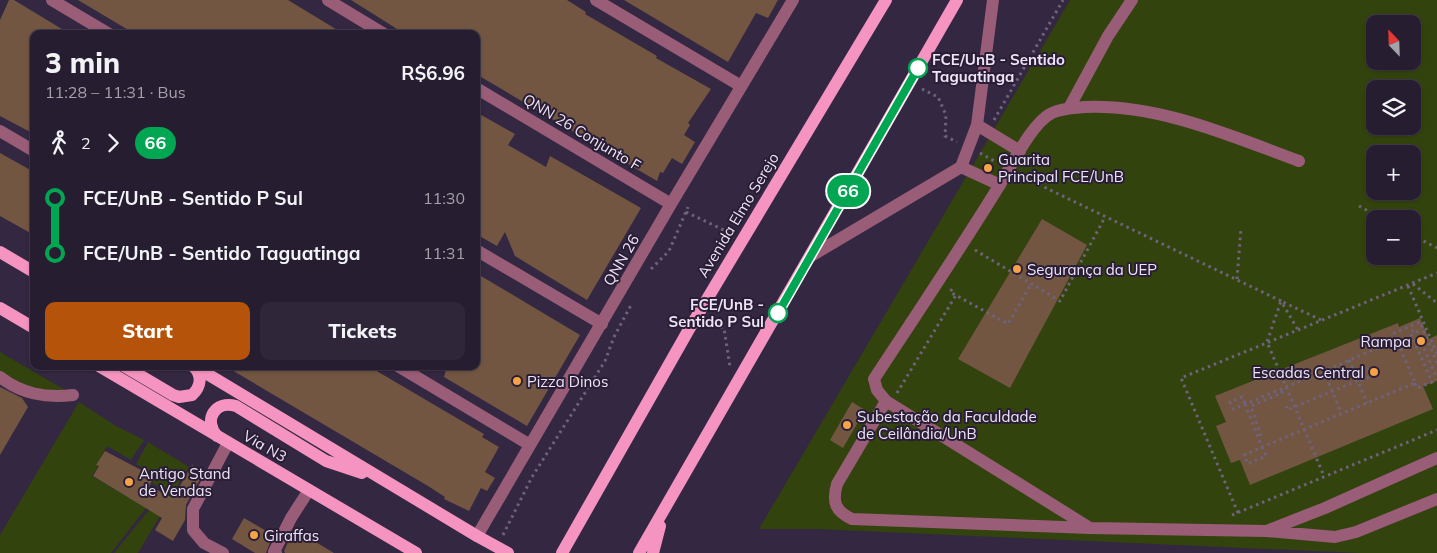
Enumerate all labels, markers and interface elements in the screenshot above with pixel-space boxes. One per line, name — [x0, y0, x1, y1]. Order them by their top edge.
north arrow — [1366, 15, 1421, 70]
map controls — [1366, 15, 1421, 265]
text: 3 min — [45, 45, 120, 80]
place label: FCE/UnB - Sentido Taguatinga — [932, 50, 1065, 86]
marker: FCE/UnB - Sentido Taguatinga — [908, 58, 928, 78]
text: R$6.96 — [401, 61, 465, 85]
button: layers — [1366, 80, 1421, 135]
text: 11:28 – 11:31 · Bus — [45, 82, 186, 102]
street label: QNN 26 Conjunto F — [520, 89, 644, 175]
icon: walk — [45, 129, 73, 157]
icon: forward — [99, 129, 127, 157]
text: 66 — [145, 131, 166, 154]
text: 2 — [81, 133, 91, 153]
button: + — [1366, 145, 1421, 200]
street label: Avenida Elmo Serejo — [693, 149, 783, 281]
place label: Guarita Principal FCE/UnB — [998, 150, 1124, 186]
marker: Guarita Principal FCE/UnB — [982, 162, 994, 174]
line badge: 66 — [826, 175, 870, 207]
text: 66 — [837, 179, 859, 202]
text: FCE/UnB - Sentido P Sul — [83, 186, 303, 210]
text: 11:30 — [423, 188, 465, 208]
button: − — [1366, 210, 1421, 265]
street label: QNN 26 — [599, 231, 643, 289]
text: FCE/UnB - Sentido Taguatinga — [83, 241, 361, 265]
text: 11:31 — [423, 243, 465, 263]
place label: Segurança da UEP — [1027, 260, 1157, 279]
marker: Segurança da UEP — [1011, 263, 1023, 275]
place label: FCE/UnB - Sentido P Sul — [669, 295, 764, 331]
button: Start — [45, 302, 250, 360]
button: Tickets — [260, 302, 465, 360]
marker: FCE/UnB - Sentido P Sul — [768, 303, 788, 323]
place label: Rampa — [1360, 332, 1411, 351]
marker: Rampa — [1415, 335, 1427, 347]
place label: Escadas Central — [1252, 363, 1364, 382]
marker: Escadas Central — [1368, 366, 1380, 378]
place label: Pizza Dinos — [527, 372, 608, 391]
marker: Pizza Dinos — [511, 375, 523, 387]
place label: Subestação da Faculdade de Ceilândia/UnB — [857, 407, 1037, 443]
marker: Subestação da Faculdade de Ceilândia/UnB — [841, 419, 853, 431]
street label: Via N3 — [240, 426, 290, 466]
place label: Antigo Stand de Vendas — [139, 464, 231, 500]
marker: Antigo Stand de Vendas — [123, 476, 135, 488]
place label: Giraffas — [264, 526, 319, 545]
marker: Giraffas — [248, 529, 260, 541]

